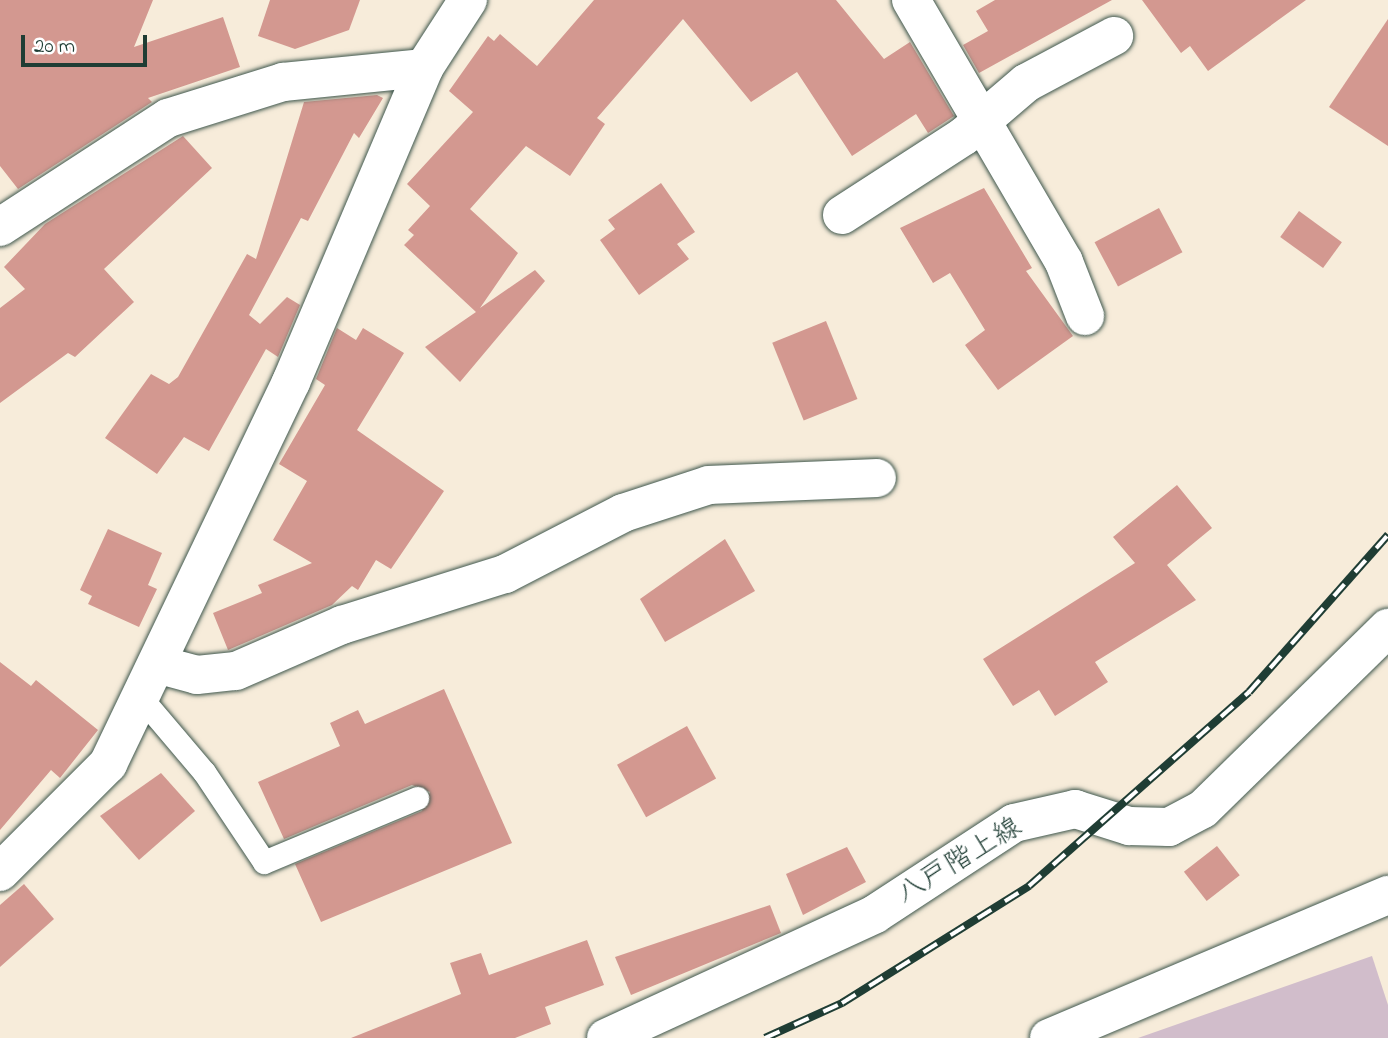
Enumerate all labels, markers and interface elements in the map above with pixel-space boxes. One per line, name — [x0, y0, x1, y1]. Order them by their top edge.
scale bar — [24, 21, 150, 65]
text: 20 m — [34, 32, 75, 62]
street label: 八戸階上線 — [891, 812, 1029, 912]

